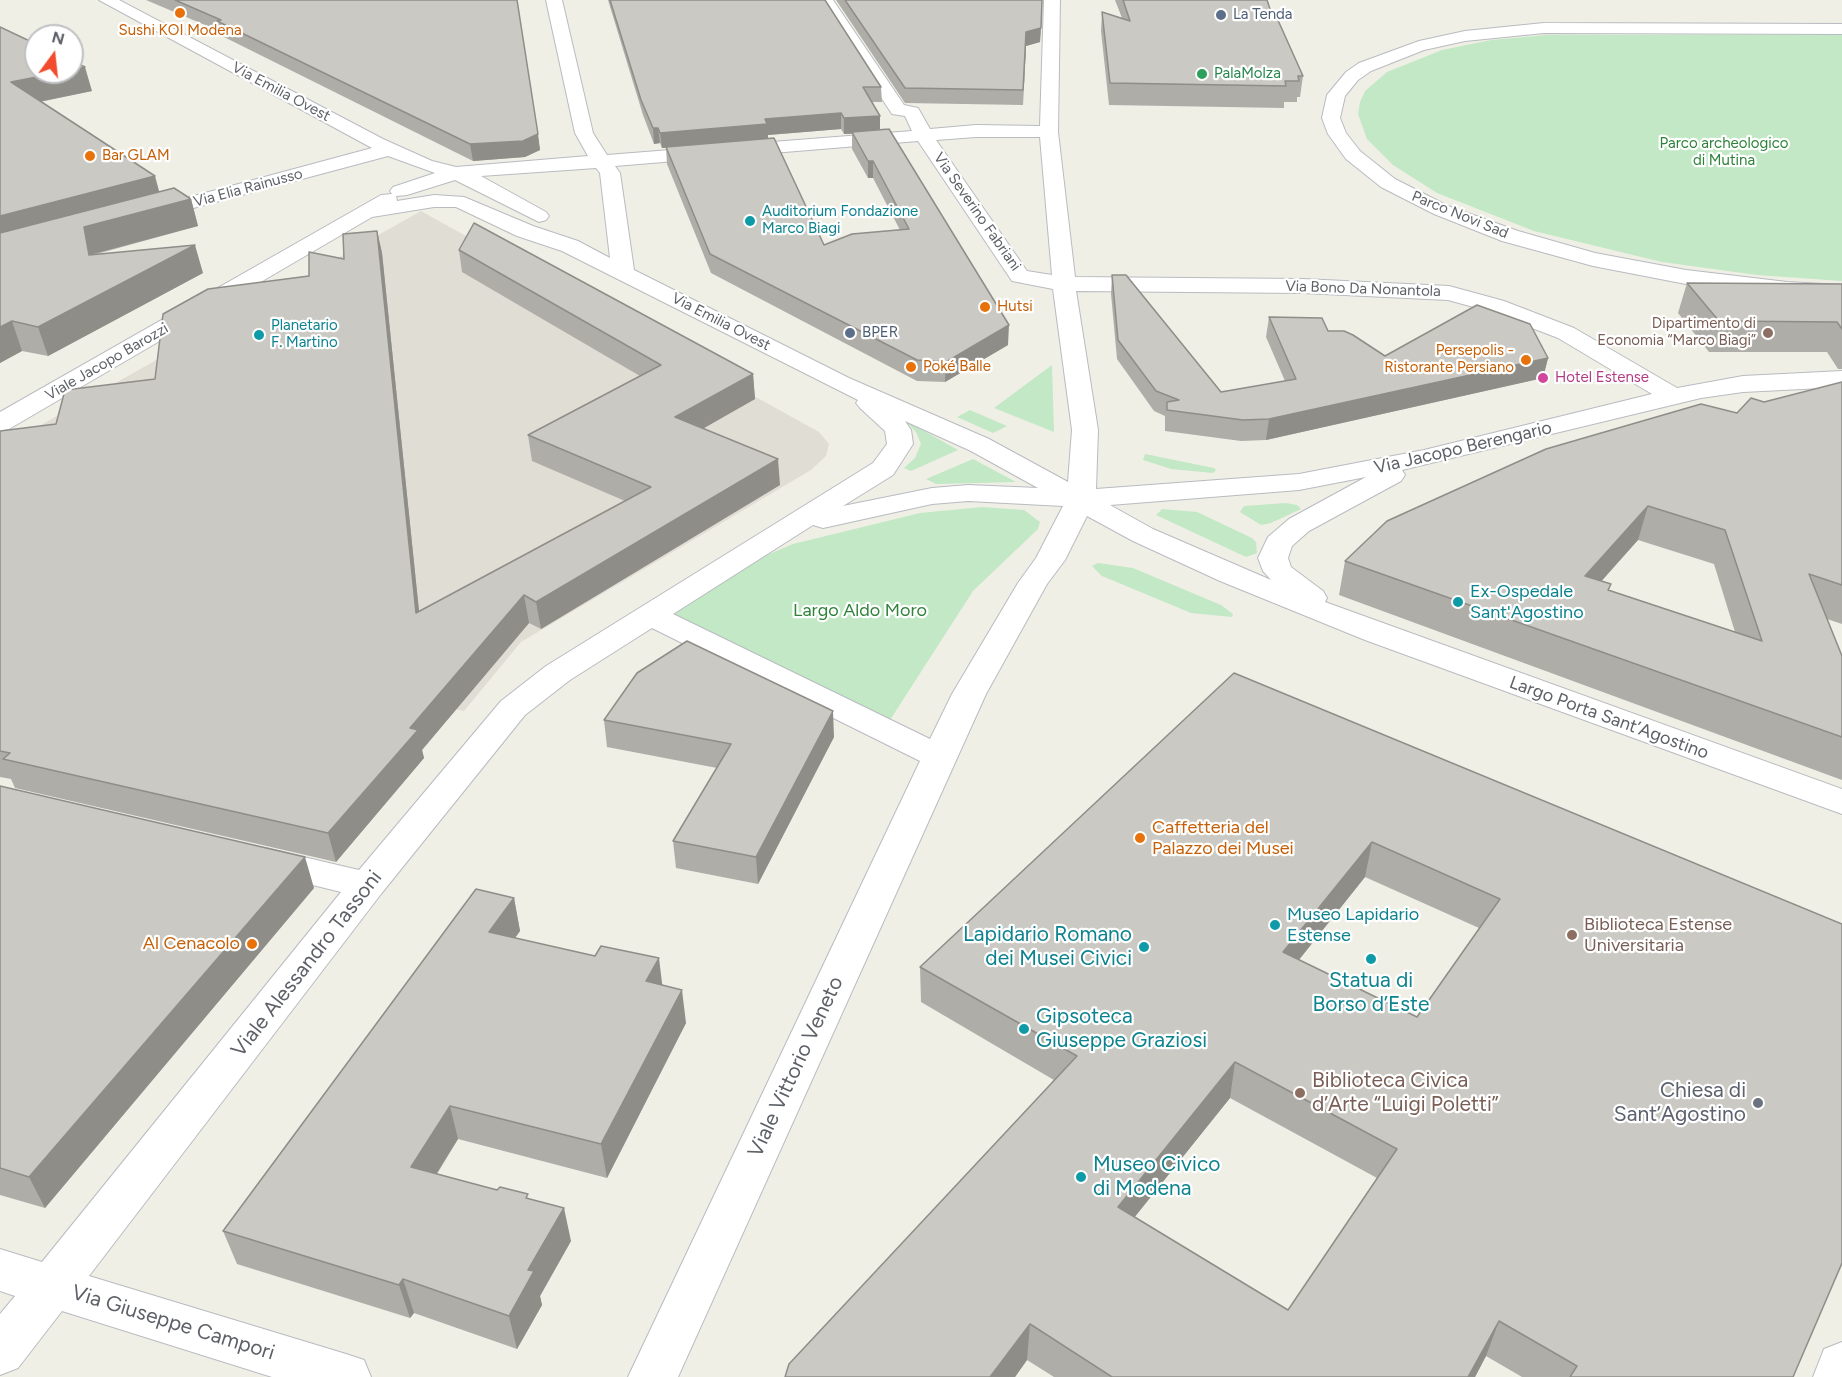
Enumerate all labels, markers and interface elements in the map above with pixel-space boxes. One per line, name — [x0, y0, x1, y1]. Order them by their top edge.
marker: Sushi KOI Modena — [173, 6, 187, 20]
place label: La Tenda — [1233, 6, 1293, 24]
marker: La Tenda — [1214, 8, 1228, 22]
place label: Sushi KOI Modena — [118, 22, 242, 40]
north arrow — [24, 24, 84, 84]
text: N — [50, 27, 67, 49]
street label: Via Emilia Ovest — [229, 59, 333, 125]
place label: PalaMolza — [1214, 65, 1281, 83]
marker: PalaMolza — [1195, 67, 1209, 81]
park label: Parco archeologico di Mutina — [1660, 135, 1788, 170]
place label: Bar GLAM — [102, 147, 170, 165]
marker: Bar GLAM — [83, 149, 97, 163]
street label: Via Severino Fabriani — [929, 149, 1025, 275]
street label: Via Elia Rainusso — [191, 165, 305, 211]
street label: Parco Novi Sad — [1409, 187, 1511, 243]
place label: Auditorium Fondazione Marco Biagi — [762, 203, 918, 238]
marker: Auditorium Fondazione Marco Biagi — [743, 214, 757, 228]
street label: Via Bono Da Nonantola — [1285, 277, 1441, 301]
street label: Via Emilia Ovest — [669, 289, 773, 355]
place label: Hutsi — [997, 298, 1033, 316]
marker: Hutsi — [978, 300, 992, 314]
place label: Dipartimento di Economia “Marco Biagi” — [1597, 315, 1756, 350]
place label: Planetario F. Martino — [271, 317, 338, 352]
street label: Viale Jacopo Barozzi — [42, 319, 172, 405]
place label: BPER — [862, 324, 898, 342]
marker: BPER — [843, 326, 857, 340]
marker: Dipartimento di Economia “Marco Biagi” — [1761, 326, 1775, 340]
marker: Planetario F. Martino — [252, 328, 266, 342]
place label: Persepolis - Ristorante Persiano — [1384, 342, 1514, 377]
marker: Persepolis - Ristorante Persiano — [1519, 353, 1533, 367]
place label: Poké Balle — [923, 358, 991, 376]
marker: Poké Balle — [904, 360, 918, 374]
place label: Hotel Estense — [1555, 369, 1649, 387]
marker: Hotel Estense — [1536, 371, 1550, 385]
street label: Via Jacopo Berengario — [1372, 417, 1554, 479]
place label: Ex-Ospedale Sant'Agostino — [1470, 581, 1584, 624]
marker: Ex-Ospedale Sant'Agostino — [1451, 595, 1465, 609]
park label: Largo Aldo Moro — [793, 600, 927, 622]
street label: Largo Porta Sant’Agostino — [1506, 672, 1712, 764]
place label: Caffetteria del Palazzo dei Musei — [1152, 817, 1294, 860]
marker: Caffetteria del Palazzo dei Musei — [1133, 831, 1147, 845]
street label: Viale Alessandro Tassoni — [226, 866, 388, 1062]
place label: Museo Lapidario Estense — [1287, 904, 1419, 946]
place label: Biblioteca Estense Universitaria — [1584, 914, 1732, 956]
marker: Museo Lapidario Estense — [1268, 918, 1282, 932]
place label: Lapidario Romano dei Musei Civici — [963, 922, 1132, 972]
marker: Biblioteca Estense Universitaria — [1565, 928, 1579, 942]
place label: Al Cenacolo — [143, 933, 240, 955]
marker: Al Cenacolo — [245, 937, 259, 951]
marker: Lapidario Romano dei Musei Civici — [1137, 940, 1151, 954]
marker: Statua di Borso d’Este — [1364, 952, 1378, 966]
place label: Statua di Borso d’Este — [1313, 968, 1429, 1018]
street label: Viale Vittorio Veneto — [743, 973, 849, 1161]
place label: Gipsoteca Giuseppe Graziosi — [1036, 1004, 1207, 1054]
marker: Gipsoteca Giuseppe Graziosi — [1017, 1022, 1031, 1036]
place label: Biblioteca Civica d’Arte “Luigi Poletti” — [1312, 1068, 1499, 1118]
place label: Chiesa di Sant’Agostino — [1614, 1078, 1746, 1128]
marker: Biblioteca Civica d’Arte “Luigi Poletti” — [1293, 1086, 1307, 1100]
marker: Chiesa di Sant’Agostino — [1751, 1096, 1765, 1110]
place label: Museo Civico di Modena — [1093, 1152, 1220, 1202]
marker: Museo Civico di Modena — [1074, 1170, 1088, 1184]
street label: Via Giuseppe Campori — [68, 1280, 278, 1366]

